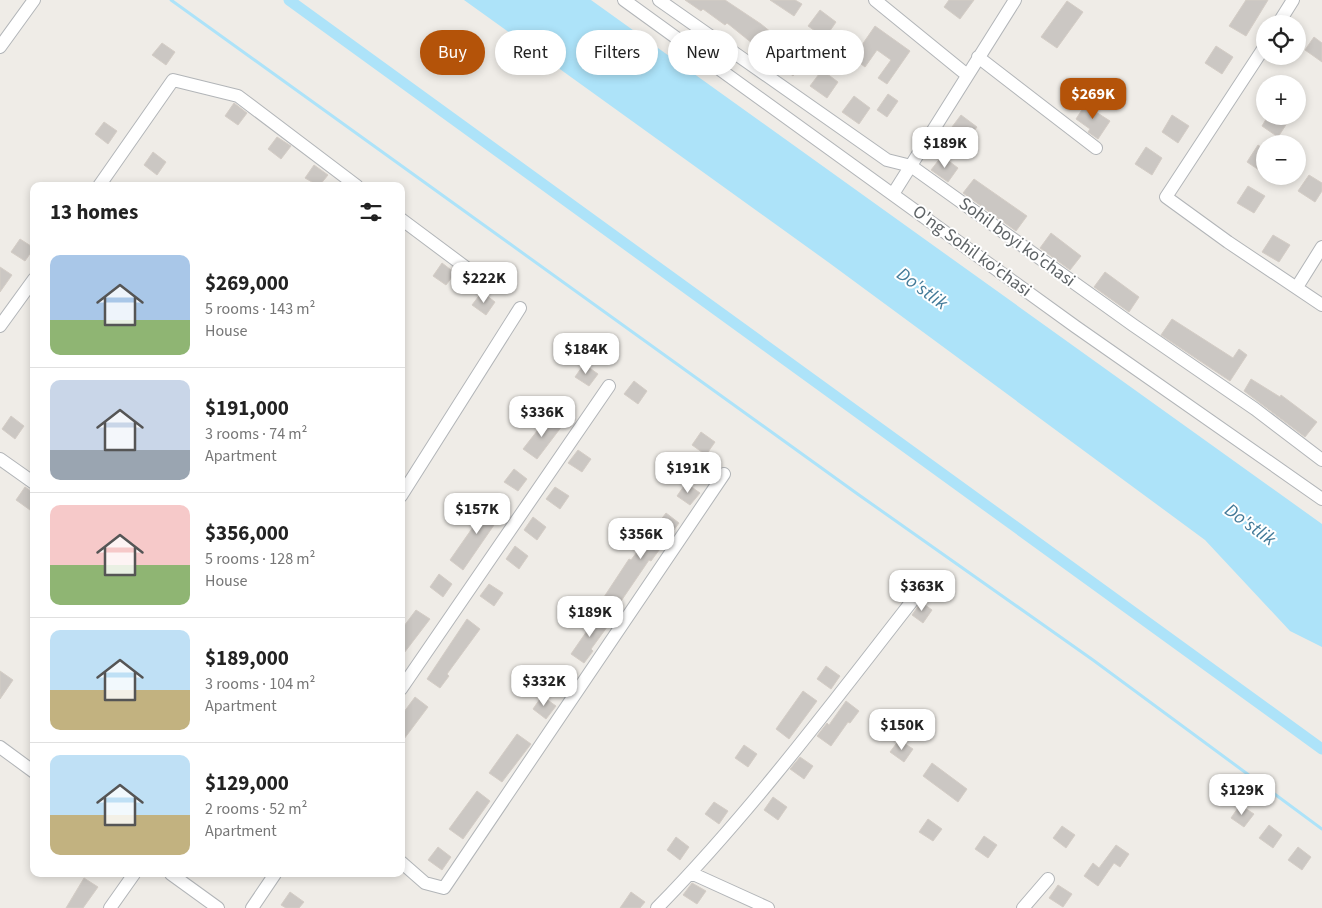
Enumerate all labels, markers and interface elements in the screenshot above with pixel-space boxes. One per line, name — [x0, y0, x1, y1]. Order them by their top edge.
map controls — [1256, 15, 1306, 185]
button: locate — [1256, 15, 1306, 65]
chip: Buy — [420, 30, 485, 75]
chip: Rent — [495, 30, 566, 75]
chip: Filters — [576, 30, 658, 75]
chip: New — [668, 30, 738, 75]
chip: Apartment — [748, 30, 864, 75]
button: + — [1256, 75, 1306, 125]
pin: $269K — [1058, 78, 1128, 120]
text: $269K — [1071, 83, 1115, 105]
pin: $189K — [910, 126, 980, 169]
text: $189K — [923, 132, 967, 154]
button: − — [1256, 135, 1306, 185]
street label: Sohil boyi ko'chasi — [954, 191, 1080, 293]
text: 13 homes — [50, 197, 138, 227]
icon: filters — [357, 198, 385, 226]
street label: O'ng Sohil ko'chasi — [907, 199, 1037, 303]
water label: Do'stlik — [891, 261, 954, 317]
pin: $222K — [449, 262, 519, 304]
text: $222K — [462, 267, 506, 289]
text: $269,000 — [205, 268, 289, 298]
icon: home — [90, 275, 150, 335]
text: 5 rooms · 143 m² — [205, 298, 315, 320]
text: House — [205, 320, 247, 342]
pin: $184K — [551, 332, 621, 375]
text: $184K — [564, 338, 608, 360]
text: $191,000 — [205, 393, 289, 423]
pin: $336K — [507, 396, 577, 438]
icon: home — [90, 400, 150, 460]
text: $336K — [520, 401, 564, 423]
text: 3 rooms · 74 m² — [205, 423, 307, 445]
text: Apartment — [205, 445, 277, 467]
pin: $191K — [653, 452, 723, 494]
text: $191K — [666, 457, 710, 479]
pin: $157K — [442, 492, 512, 535]
water label: Do'stlik — [1219, 497, 1282, 553]
text: $157K — [455, 498, 499, 520]
text: $356,000 — [205, 518, 289, 548]
pin: $356K — [606, 518, 676, 560]
text: $356K — [619, 523, 663, 545]
icon: home — [90, 525, 150, 585]
text: 5 rooms · 128 m² — [205, 548, 315, 570]
text: House — [205, 570, 247, 592]
pin: $363K — [887, 570, 957, 612]
text: $363K — [900, 575, 944, 597]
pin: $189K — [555, 596, 625, 638]
text: $189K — [568, 601, 612, 623]
text: $189,000 — [205, 643, 289, 673]
icon: home — [90, 650, 150, 710]
pin: $332K — [509, 664, 579, 707]
text: $332K — [522, 670, 566, 692]
text: 3 rooms · 104 m² — [205, 673, 315, 695]
text: Apartment — [205, 695, 277, 717]
pin: $150K — [867, 708, 937, 751]
text: $150K — [880, 714, 924, 736]
text: $129,000 — [205, 768, 289, 798]
pin: $129K — [1207, 774, 1277, 816]
icon: home — [90, 775, 150, 835]
text: $129K — [1220, 779, 1264, 801]
text: 2 rooms · 52 m² — [205, 798, 307, 820]
text: Apartment — [205, 820, 277, 842]

